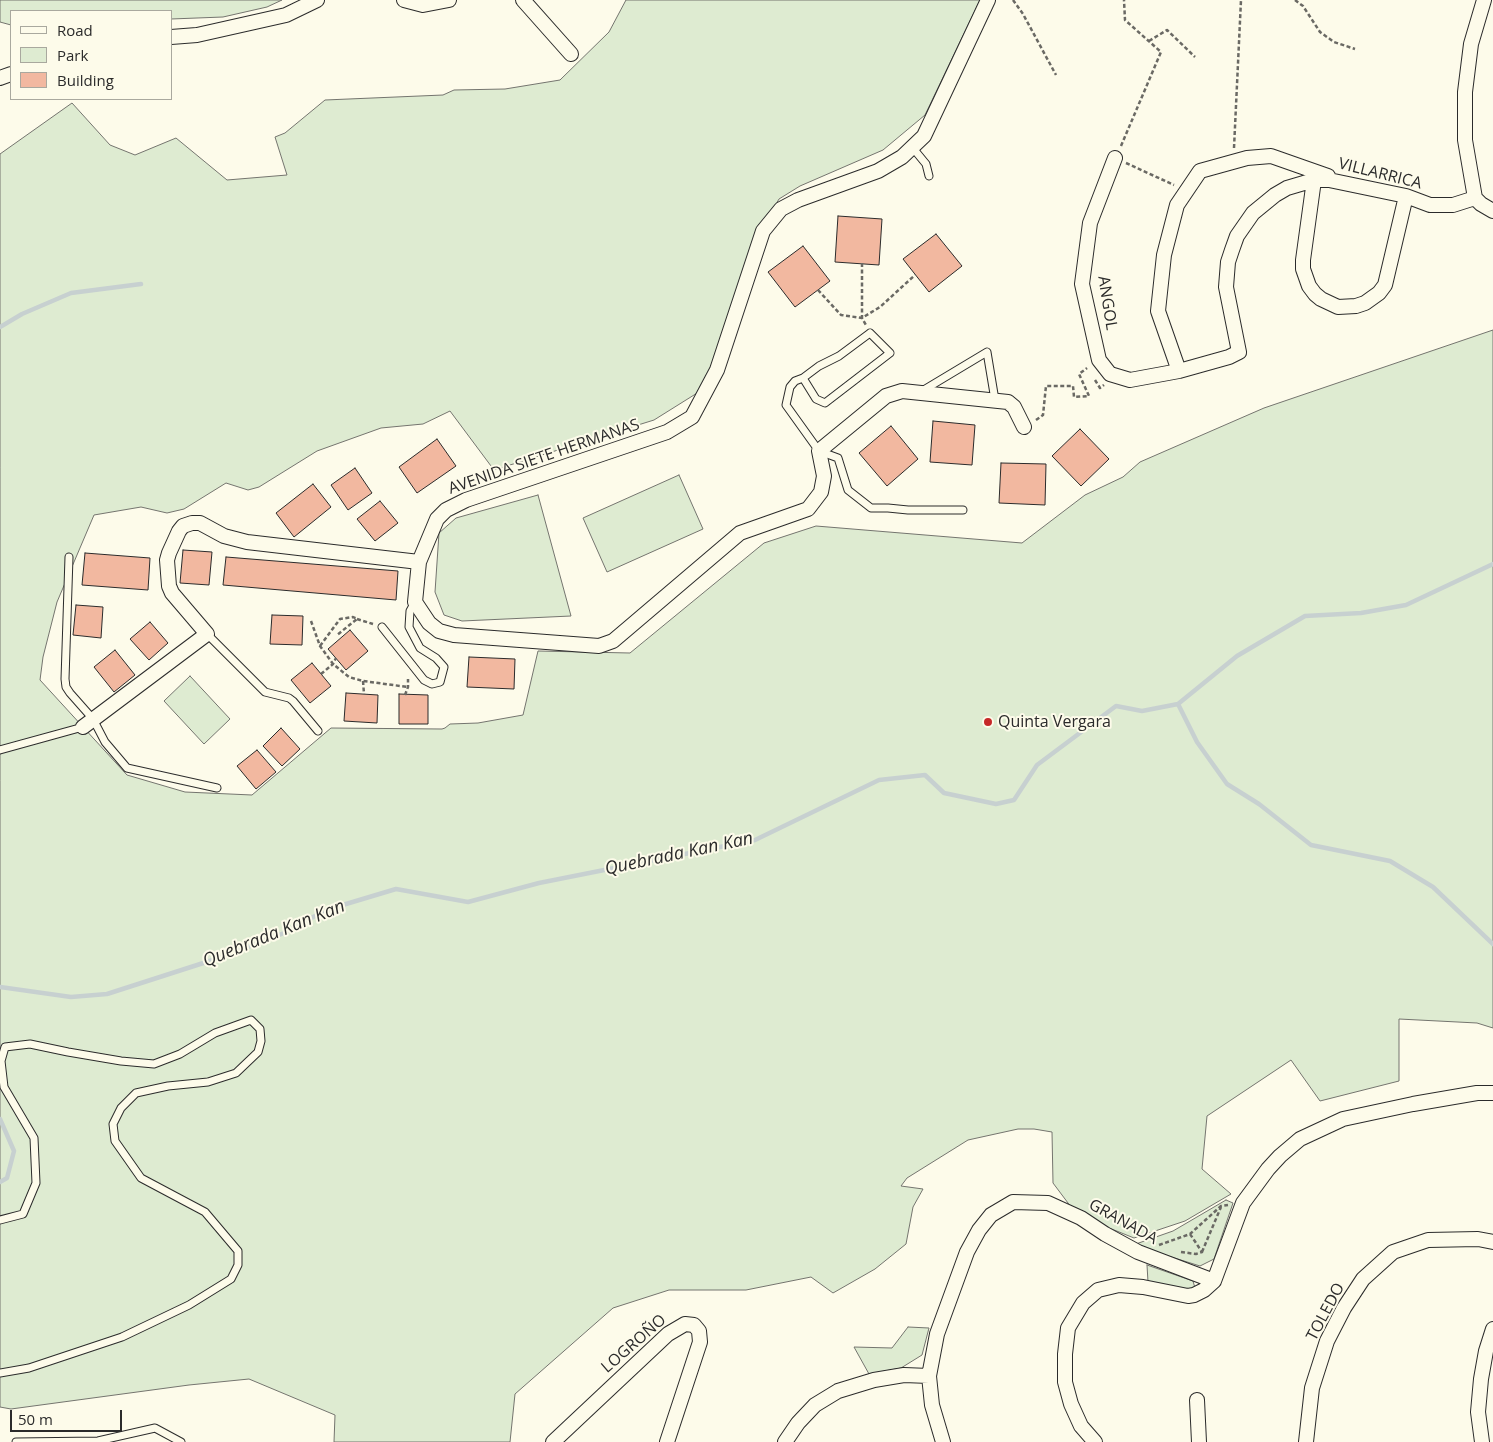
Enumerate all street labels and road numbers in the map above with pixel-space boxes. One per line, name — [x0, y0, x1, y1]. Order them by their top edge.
street label: VILLARRICA — [1336, 154, 1424, 194]
street label: ANGOL — [1093, 275, 1121, 331]
street label: AVENIDA SIETE HERMANAS — [446, 415, 642, 499]
street label: GRANADA — [1085, 1195, 1161, 1249]
street label: TOLEDO — [1303, 1280, 1349, 1344]
street label: LOGROÑO — [598, 1311, 670, 1377]

